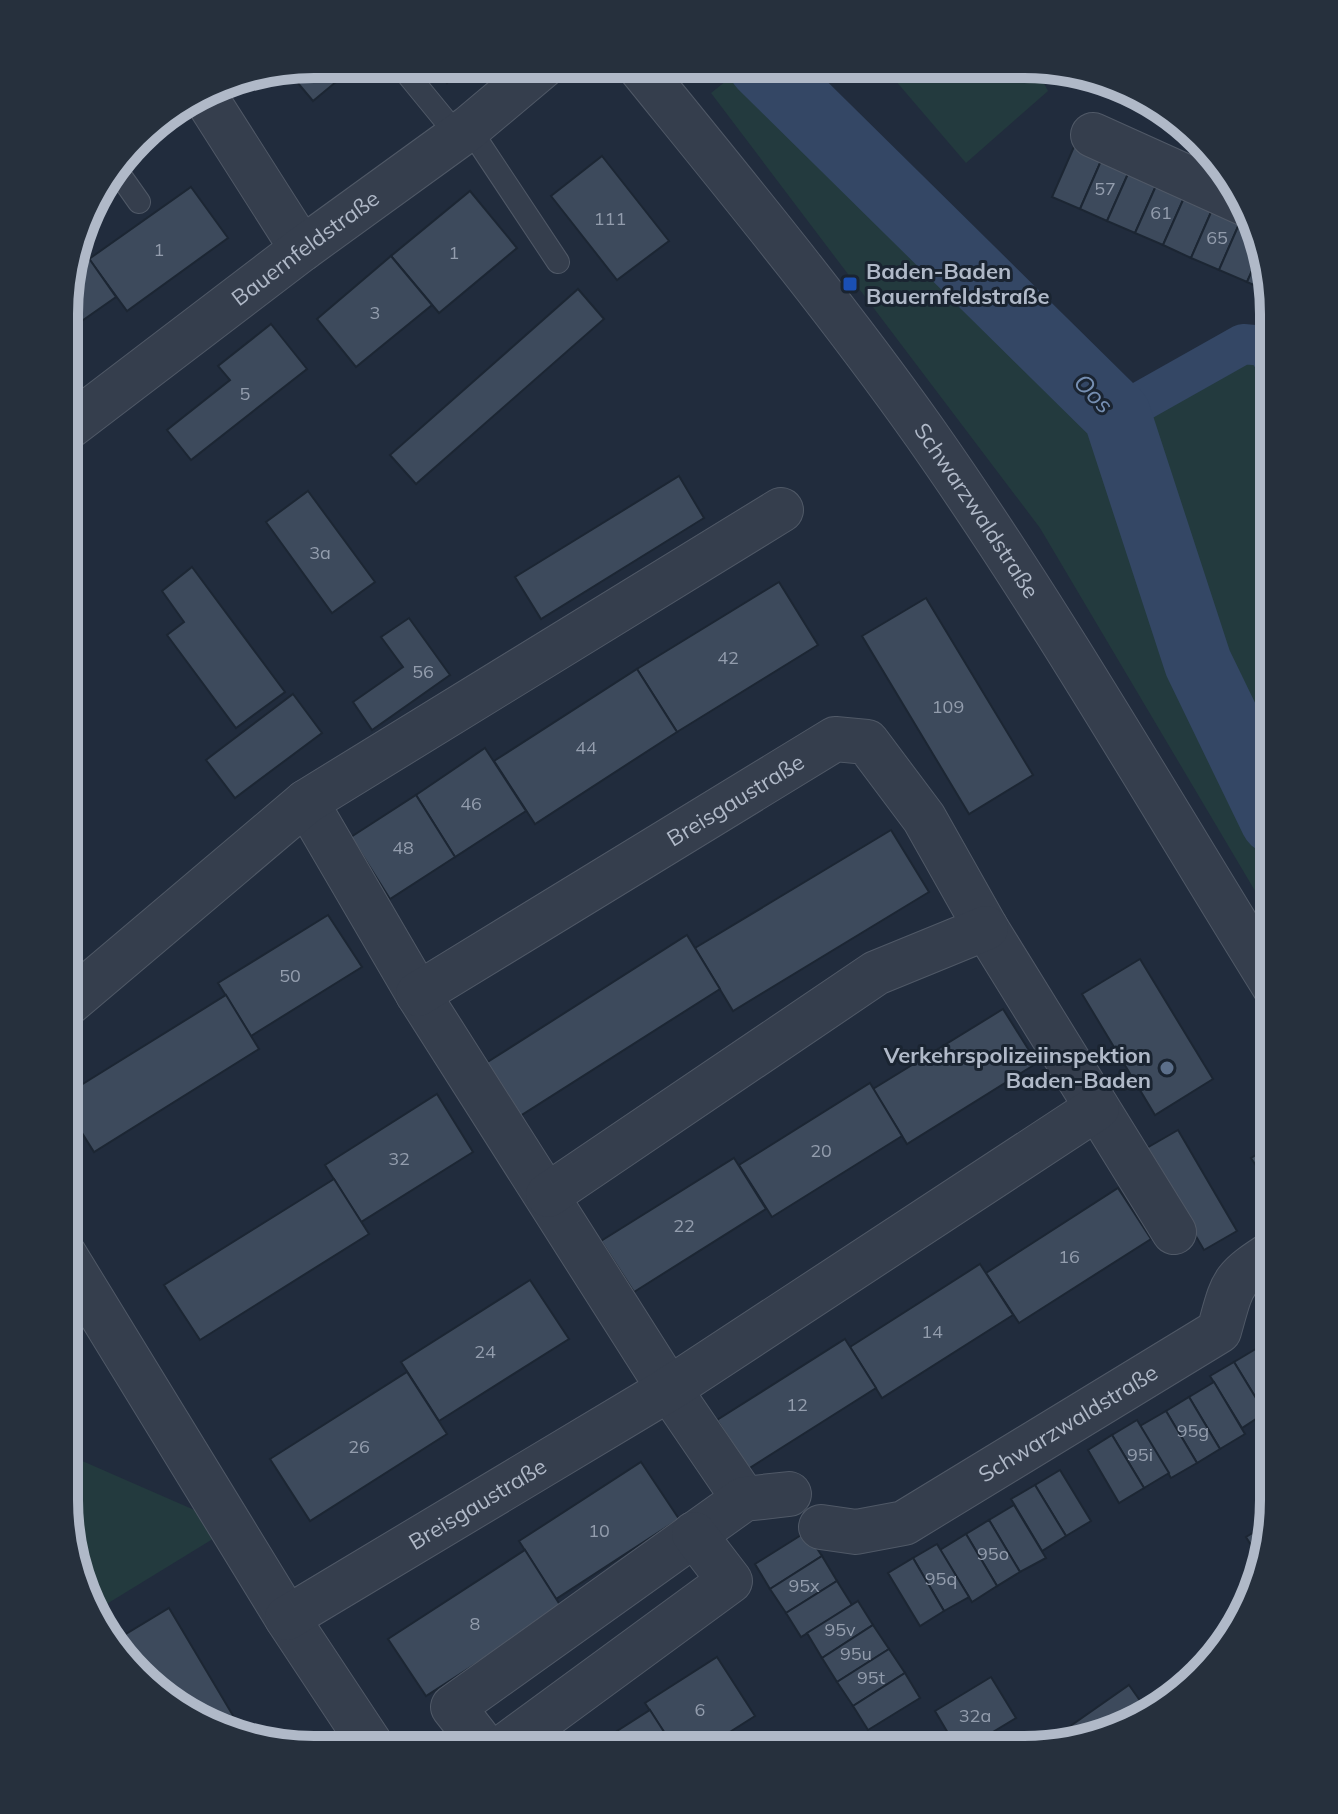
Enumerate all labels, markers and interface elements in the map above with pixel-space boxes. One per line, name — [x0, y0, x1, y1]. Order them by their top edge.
house number: 57 — [1094, 177, 1116, 200]
street label: Bauernfeldstraße — [226, 184, 384, 312]
house number: 61 — [1150, 201, 1172, 224]
house number: 111 — [594, 207, 626, 230]
house number: 65 — [1206, 226, 1228, 249]
house number: 1 — [154, 238, 164, 261]
house number: 1 — [449, 241, 459, 264]
place label: Baden-Baden Bauernfeldstraße — [866, 257, 1049, 310]
marker: Baden-Baden Bauernfeldstraße — [841, 275, 859, 293]
house number: 3 — [370, 301, 380, 324]
water label: Oos — [1068, 367, 1120, 419]
house number: 5 — [240, 382, 251, 405]
street label: Schwarzwaldstraße — [908, 417, 1045, 603]
house number: 3a — [309, 541, 331, 564]
house number: 42 — [717, 646, 739, 669]
house number: 56 — [412, 660, 434, 683]
house number: 109 — [932, 695, 964, 718]
house number: 44 — [575, 736, 597, 759]
street label: Breisgaustraße — [662, 747, 809, 852]
house number: 46 — [460, 792, 482, 815]
house number: 48 — [392, 836, 414, 859]
house number: 50 — [279, 964, 301, 987]
place label: Verkehrspolizeiinspektion Baden-Baden — [883, 1041, 1151, 1094]
marker: Verkehrspolizeiinspektion Baden-Baden — [1158, 1059, 1176, 1077]
house number: 20 — [810, 1139, 832, 1162]
house number: 32 — [388, 1147, 410, 1170]
house number: 22 — [673, 1214, 695, 1237]
house number: 16 — [1058, 1245, 1080, 1268]
house number: 14 — [921, 1320, 943, 1343]
house number: 24 — [474, 1340, 496, 1363]
street label: Schwarzwaldstraße — [973, 1358, 1163, 1488]
house number: 12 — [786, 1393, 808, 1416]
house number: 95g — [1177, 1419, 1209, 1442]
house number: 26 — [348, 1435, 370, 1458]
house number: 95i — [1127, 1443, 1153, 1466]
street label: Breisgaustraße — [403, 1452, 551, 1556]
house number: 10 — [588, 1519, 610, 1542]
house number: 95o — [977, 1542, 1009, 1565]
house number: 95q — [925, 1567, 957, 1590]
house number: 95x — [788, 1574, 820, 1597]
house number: 8 — [470, 1612, 480, 1635]
house number: 95v — [824, 1618, 856, 1641]
house number: 95u — [840, 1642, 872, 1665]
house number: 95t — [857, 1666, 885, 1689]
house number: 6 — [695, 1698, 705, 1721]
house number: 32a — [959, 1704, 991, 1727]

